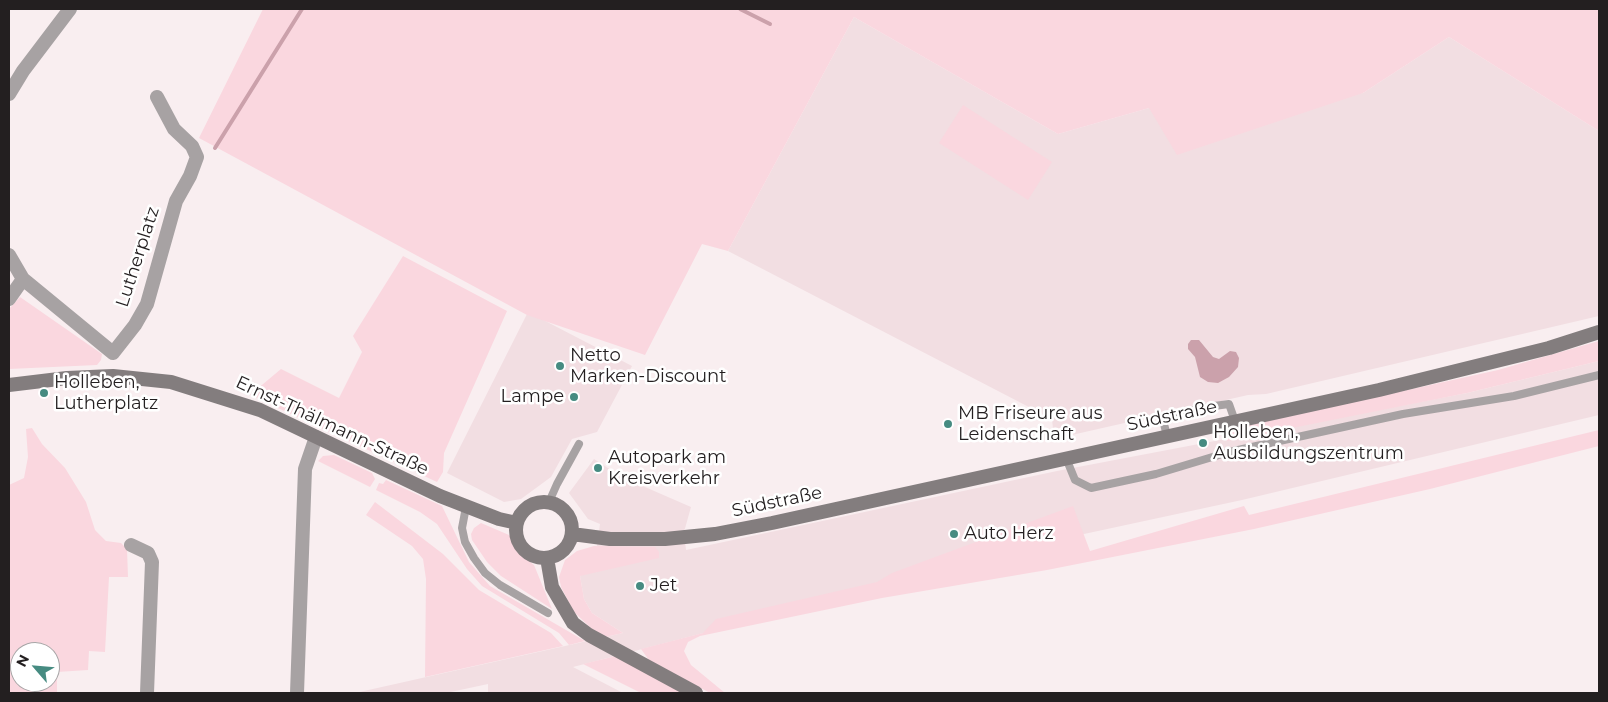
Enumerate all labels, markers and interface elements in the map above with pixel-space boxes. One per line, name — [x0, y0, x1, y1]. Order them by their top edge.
street label: Lutherplatz — [112, 204, 164, 310]
place label: Netto Marken-Discount — [570, 345, 727, 388]
marker: Netto Marken-Discount — [554, 360, 566, 372]
place label: Holleben, Lutherplatz — [54, 372, 158, 414]
street label: Ernst-Thälmann-Straße — [232, 372, 432, 480]
place label: Lampe — [501, 386, 564, 408]
marker: Holleben, Lutherplatz — [38, 387, 50, 399]
marker: Lampe — [568, 391, 580, 403]
street label: Südstraße — [1125, 396, 1219, 436]
place label: MB Friseure aus Leidenschaft — [958, 403, 1102, 446]
marker: MB Friseure aus Leidenschaft — [942, 418, 954, 430]
place label: Holleben, Ausbildungszentrum — [1213, 422, 1404, 464]
marker: Holleben, Ausbildungszentrum — [1197, 437, 1209, 449]
place label: Autopark am Kreisverkehr — [608, 447, 726, 489]
marker: Autopark am Kreisverkehr — [592, 462, 604, 474]
street label: Südstraße — [730, 482, 824, 522]
place label: Auto Herz — [964, 523, 1054, 545]
marker: Auto Herz — [948, 528, 960, 540]
place label: Jet — [650, 575, 677, 597]
marker: Jet — [634, 580, 646, 592]
north arrow — [10, 642, 60, 692]
text: N — [12, 652, 33, 670]

